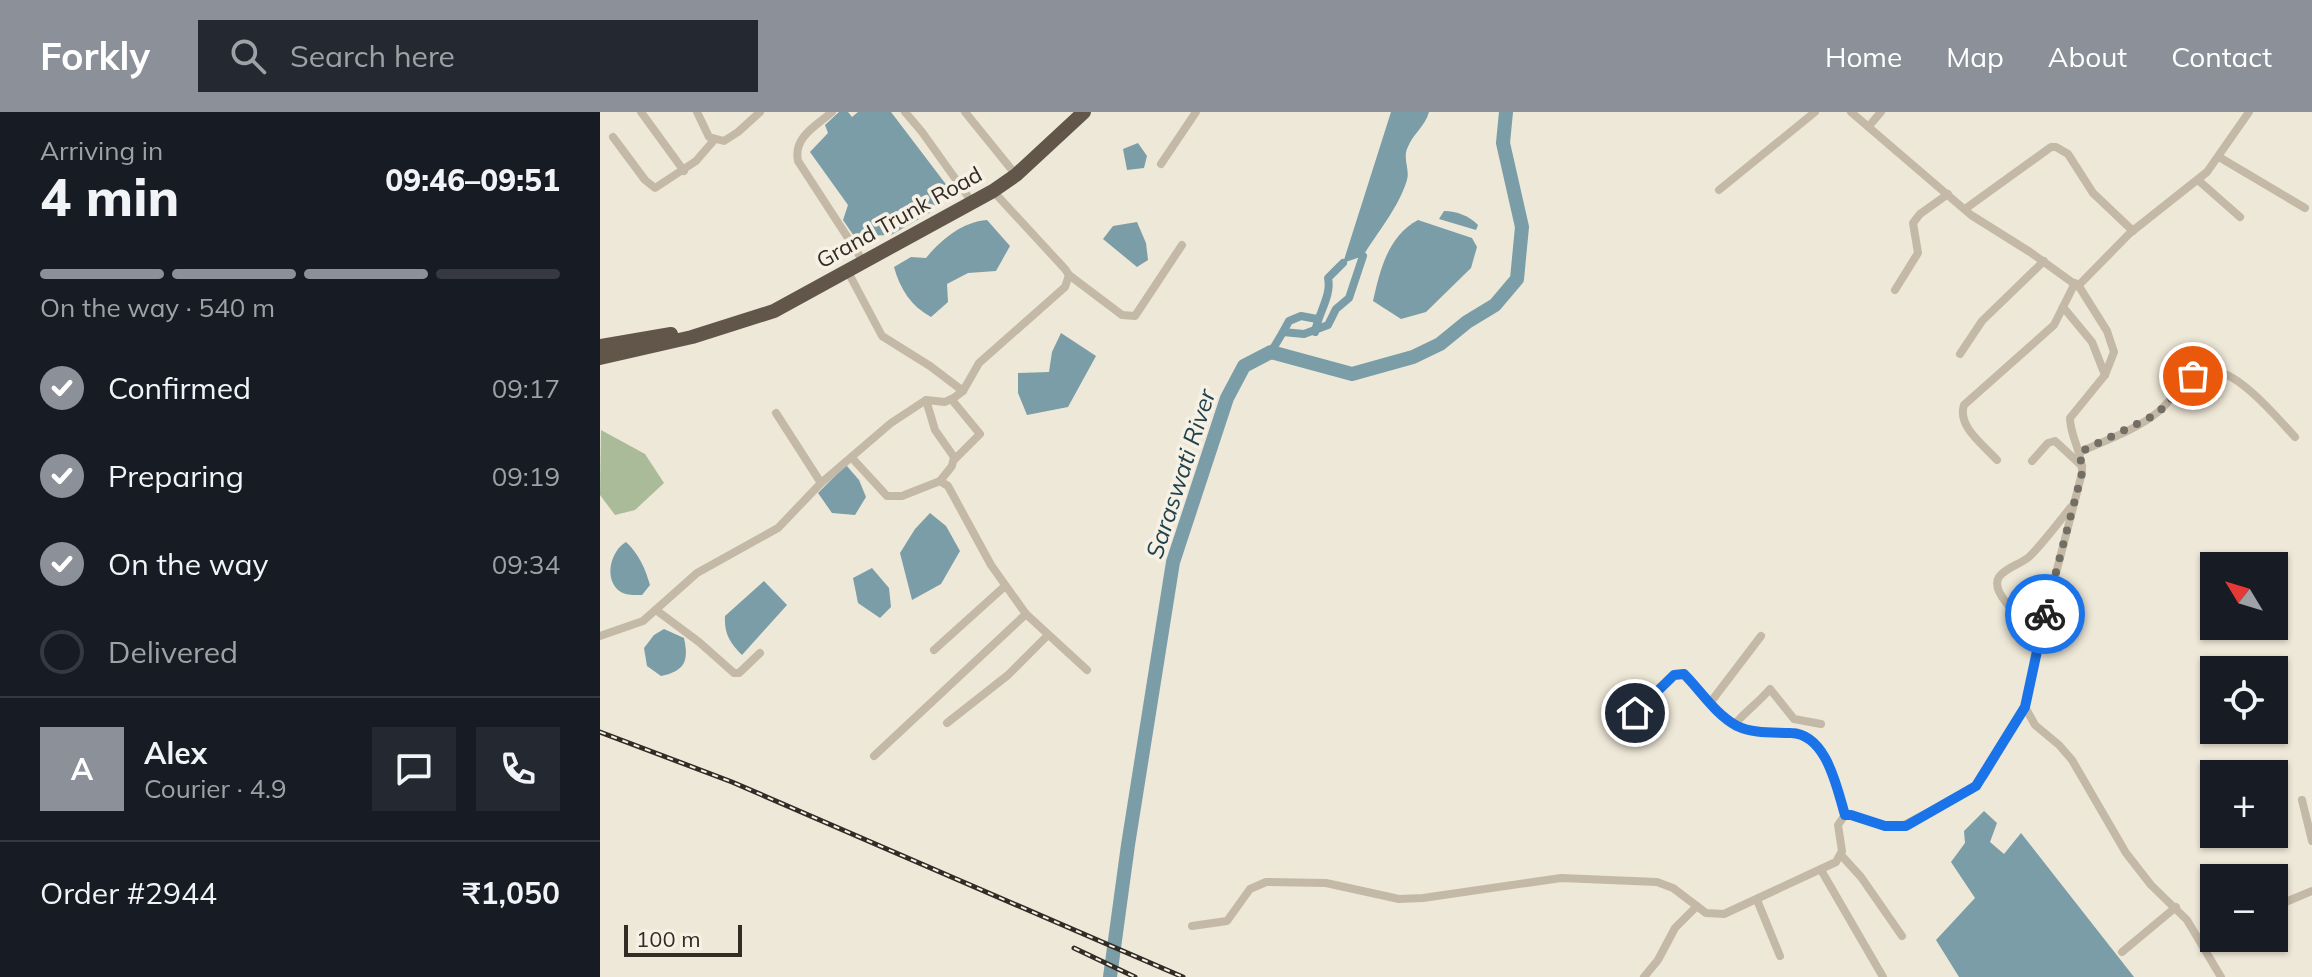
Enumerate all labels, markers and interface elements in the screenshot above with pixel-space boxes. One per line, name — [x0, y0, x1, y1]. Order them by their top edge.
search box — [198, 20, 758, 92]
text: Forkly — [40, 32, 150, 80]
icon: search — [226, 34, 270, 78]
text: Search here — [290, 37, 455, 75]
text: Home — [1825, 39, 1902, 74]
text: Map — [1946, 39, 2004, 74]
text: About — [2048, 39, 2127, 74]
text: Contact — [2171, 39, 2272, 74]
text: Arriving in — [40, 134, 163, 167]
street label: Grand Trunk Road — [811, 160, 987, 274]
text: 09:46–09:51 — [385, 161, 560, 199]
text: 4 min — [40, 164, 179, 229]
text: On the way · 540 m — [40, 291, 275, 324]
pin — [2159, 342, 2227, 410]
icon: bag — [2171, 354, 2215, 398]
icon: check — [40, 366, 84, 410]
text: Confirmed — [108, 369, 251, 407]
text: 09:17 — [492, 372, 560, 405]
water label: Saraswati River — [1139, 384, 1222, 562]
icon: check — [40, 454, 84, 498]
text: Preparing — [108, 457, 244, 495]
text: 09:19 — [492, 460, 560, 493]
icon: check — [40, 542, 84, 586]
text: On the way — [108, 545, 268, 583]
text: 09:34 — [492, 548, 560, 581]
north arrow — [2200, 552, 2288, 640]
map controls — [2200, 552, 2288, 952]
courier — [2005, 574, 2085, 654]
icon: bike — [2023, 592, 2067, 636]
text: Delivered — [108, 633, 238, 671]
button: locate — [2200, 656, 2288, 744]
pin — [1601, 679, 1669, 747]
icon: home — [1613, 691, 1657, 735]
button: chat — [372, 727, 456, 811]
button: phone — [476, 727, 560, 811]
text: Alex — [144, 734, 207, 772]
text: A — [71, 750, 93, 788]
button: + — [2200, 760, 2288, 848]
text: Courier · 4.9 — [144, 772, 287, 805]
button: − — [2200, 864, 2288, 952]
text: Order #2944 — [40, 874, 217, 912]
text: ₹1,050 — [463, 874, 560, 912]
scale bar — [624, 921, 742, 957]
text: 100 m — [636, 925, 701, 953]

